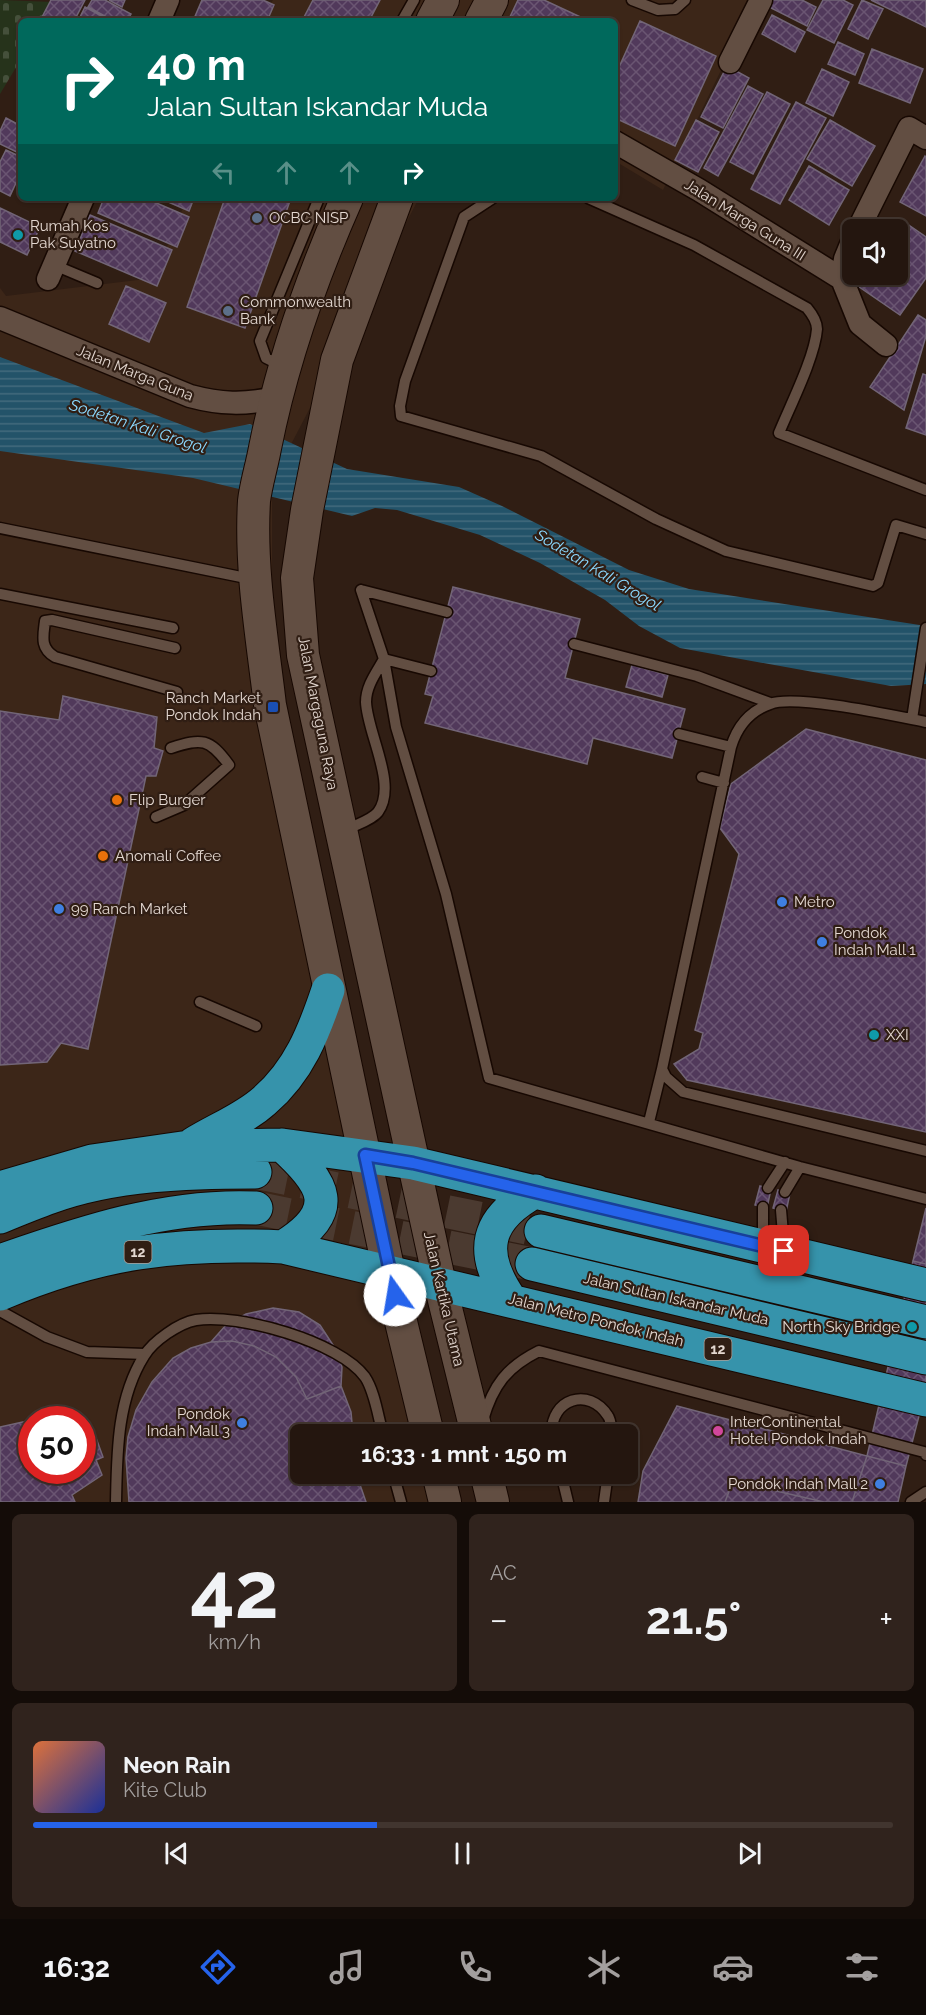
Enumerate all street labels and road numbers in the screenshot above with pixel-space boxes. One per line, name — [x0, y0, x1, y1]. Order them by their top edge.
street label: Jalan Marga Guna III — [681, 175, 809, 265]
street label: Jalan Marga Guna — [74, 341, 196, 405]
street label: Jalan Margaguna Raya — [294, 634, 342, 792]
street label: Jalan Kartika Utama — [420, 1230, 468, 1368]
road number: 12 — [124, 1241, 152, 1263]
street label: Jalan Sultan Iskandar Muda — [582, 1269, 770, 1329]
street label: Jalan Metro Pondok Indah — [506, 1289, 686, 1351]
road number: 12 — [704, 1338, 732, 1360]

